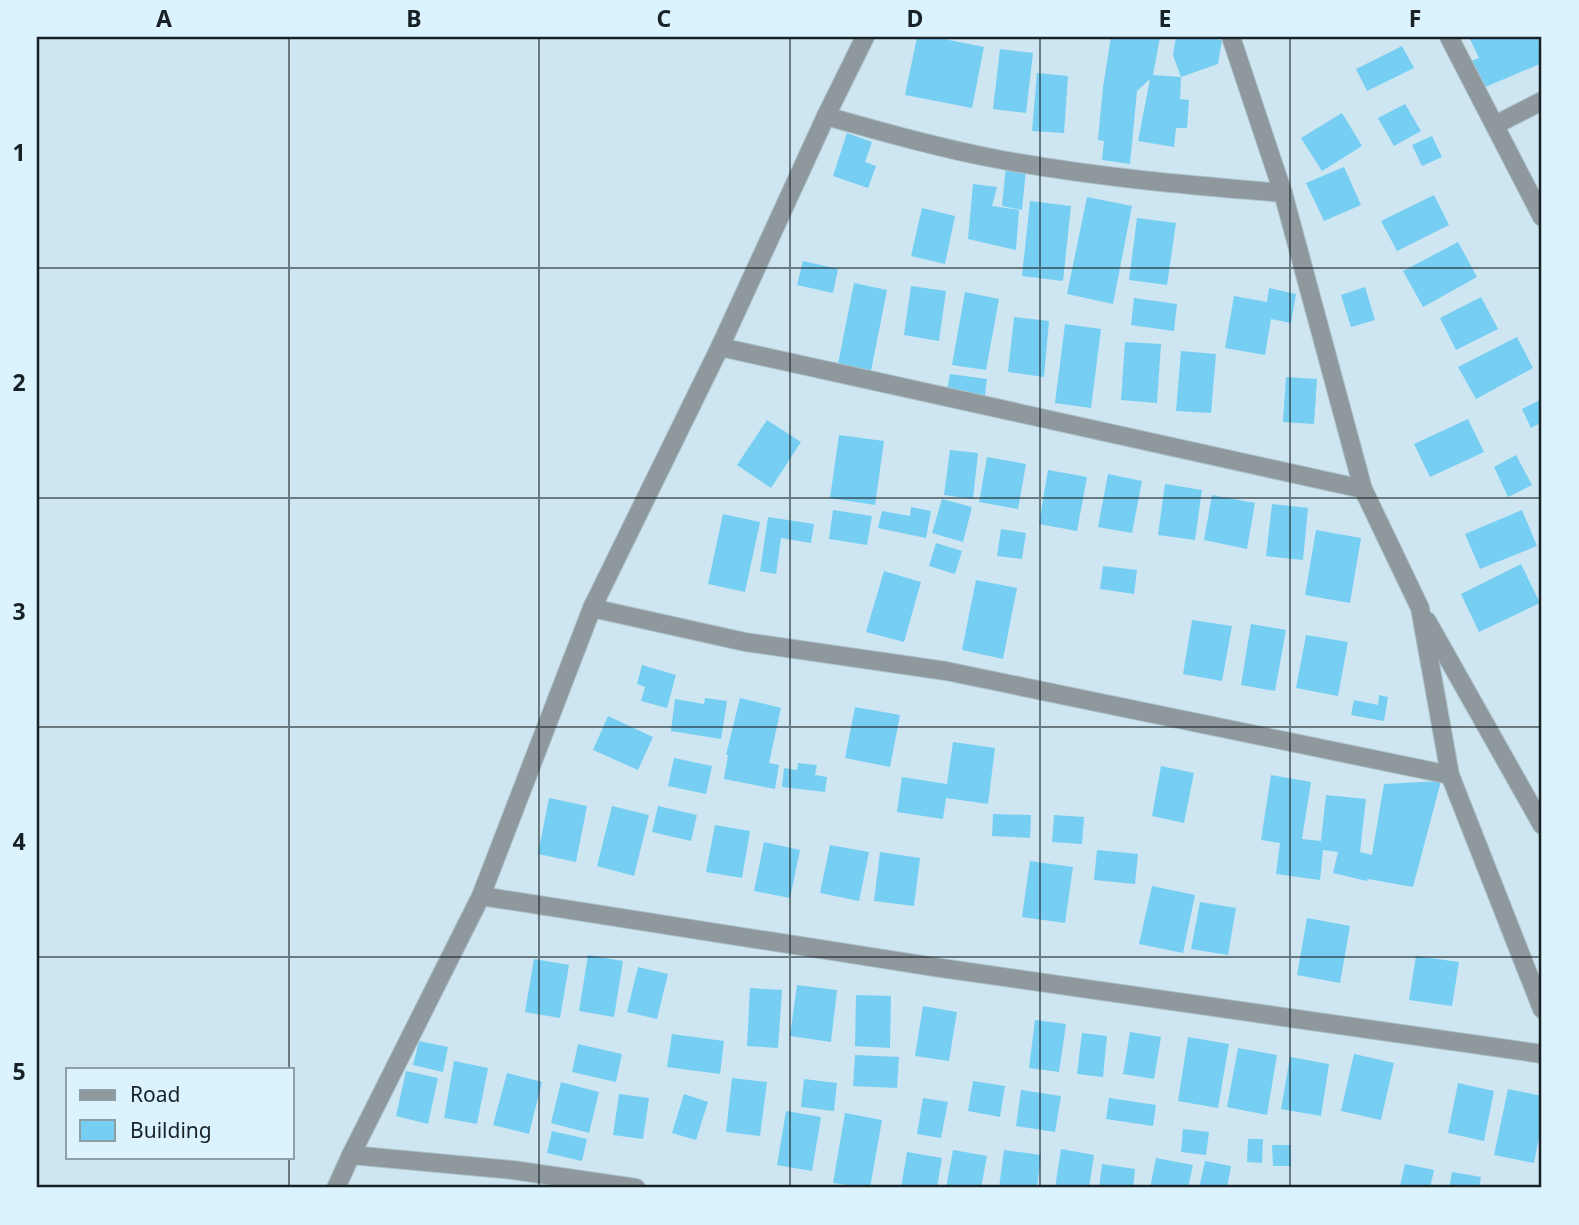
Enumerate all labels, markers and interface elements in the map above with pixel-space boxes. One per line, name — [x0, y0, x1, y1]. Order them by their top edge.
text: A — [156, 2, 172, 34]
text: B — [406, 2, 422, 34]
text: C — [657, 2, 672, 34]
text: D — [907, 2, 923, 34]
text: E — [1159, 2, 1171, 34]
text: F — [1409, 2, 1421, 34]
text: 1 — [12, 136, 26, 168]
text: 2 — [12, 366, 26, 398]
text: 3 — [12, 595, 26, 627]
text: 4 — [12, 825, 26, 857]
text: 5 — [12, 1055, 26, 1087]
legend — [66, 1068, 294, 1158]
text: Road — [130, 1080, 180, 1108]
text: Building — [130, 1116, 212, 1144]

